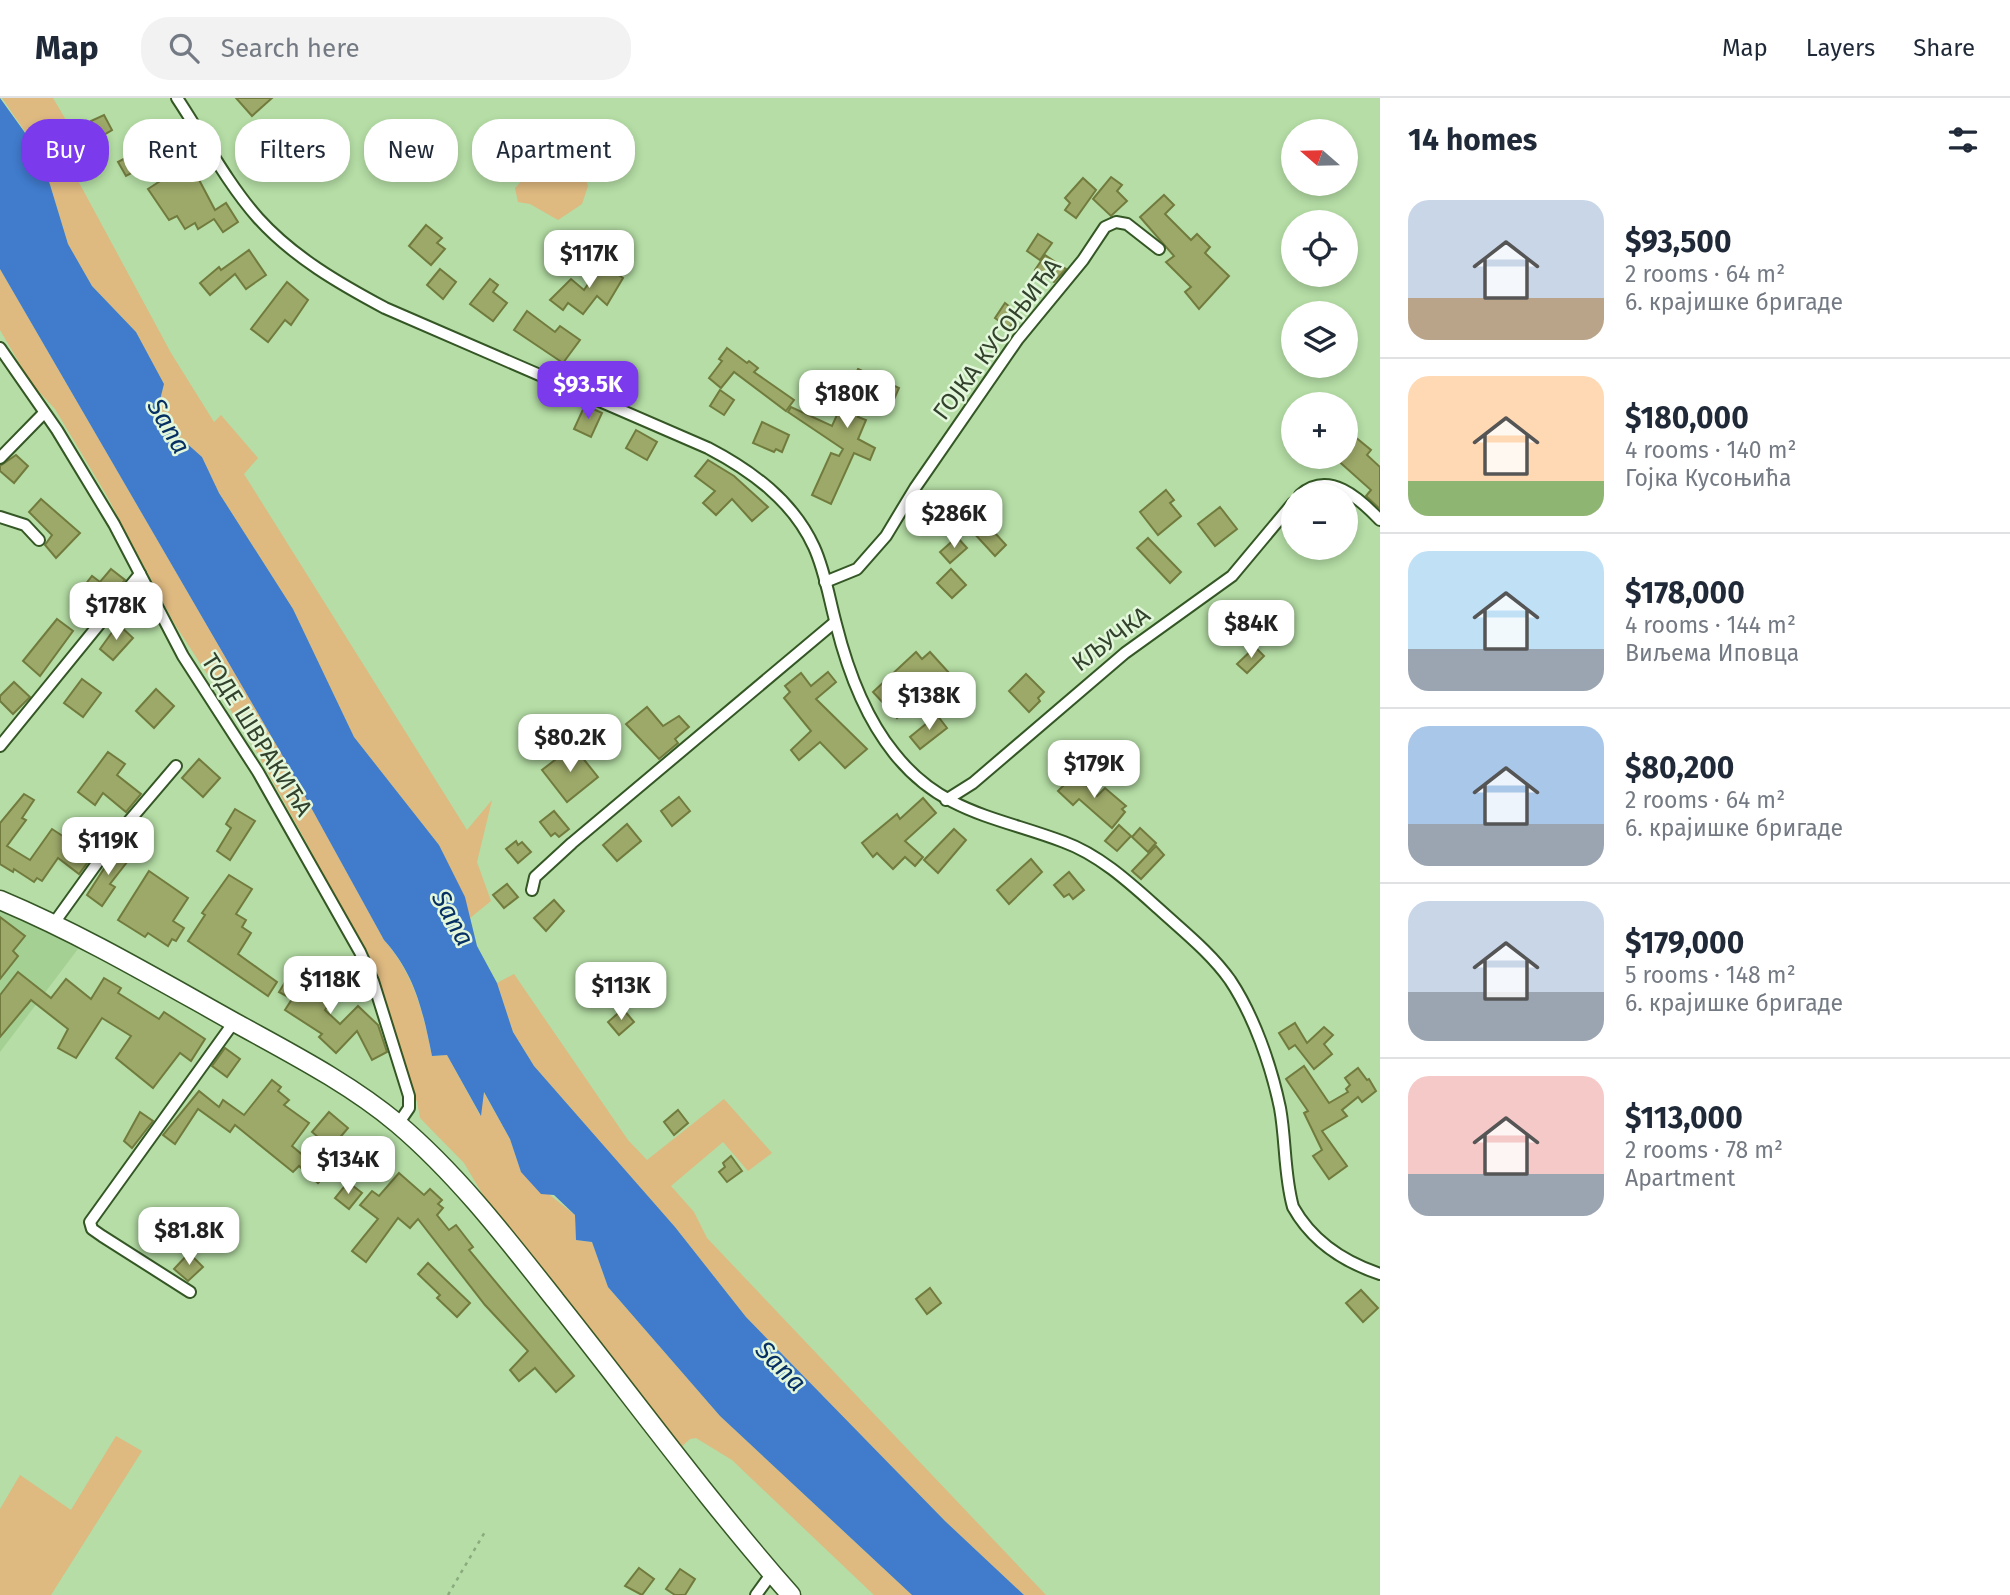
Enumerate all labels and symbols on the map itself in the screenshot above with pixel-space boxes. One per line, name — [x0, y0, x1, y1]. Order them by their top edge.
north arrow — [1281, 119, 1358, 196]
pin: $117K — [540, 230, 638, 290]
street label: ГОЈКА КУСОЊИЋА — [927, 252, 1067, 425]
pin: $93.5K — [531, 362, 645, 421]
pin: $180K — [798, 370, 896, 430]
water label: Sana — [140, 392, 197, 459]
pin: $286K — [905, 490, 1003, 550]
pin: $178K — [67, 582, 165, 642]
street label: КЉУЧКА — [1067, 601, 1156, 677]
pin: $84K — [1210, 601, 1292, 660]
street label: ТОДЕ ШВРАКИЋА — [196, 649, 318, 822]
pin: $138K — [880, 672, 978, 732]
pin: $80.2K — [513, 714, 627, 774]
pin: $179K — [1045, 740, 1143, 800]
pin: $119K — [59, 818, 157, 877]
water label: Sana — [424, 884, 480, 951]
pin: $118K — [281, 956, 379, 1016]
pin: $113K — [572, 962, 670, 1022]
pin: $134K — [299, 1136, 397, 1196]
pin: $81.8K — [132, 1208, 246, 1267]
water label: Sana — [748, 1334, 812, 1398]

